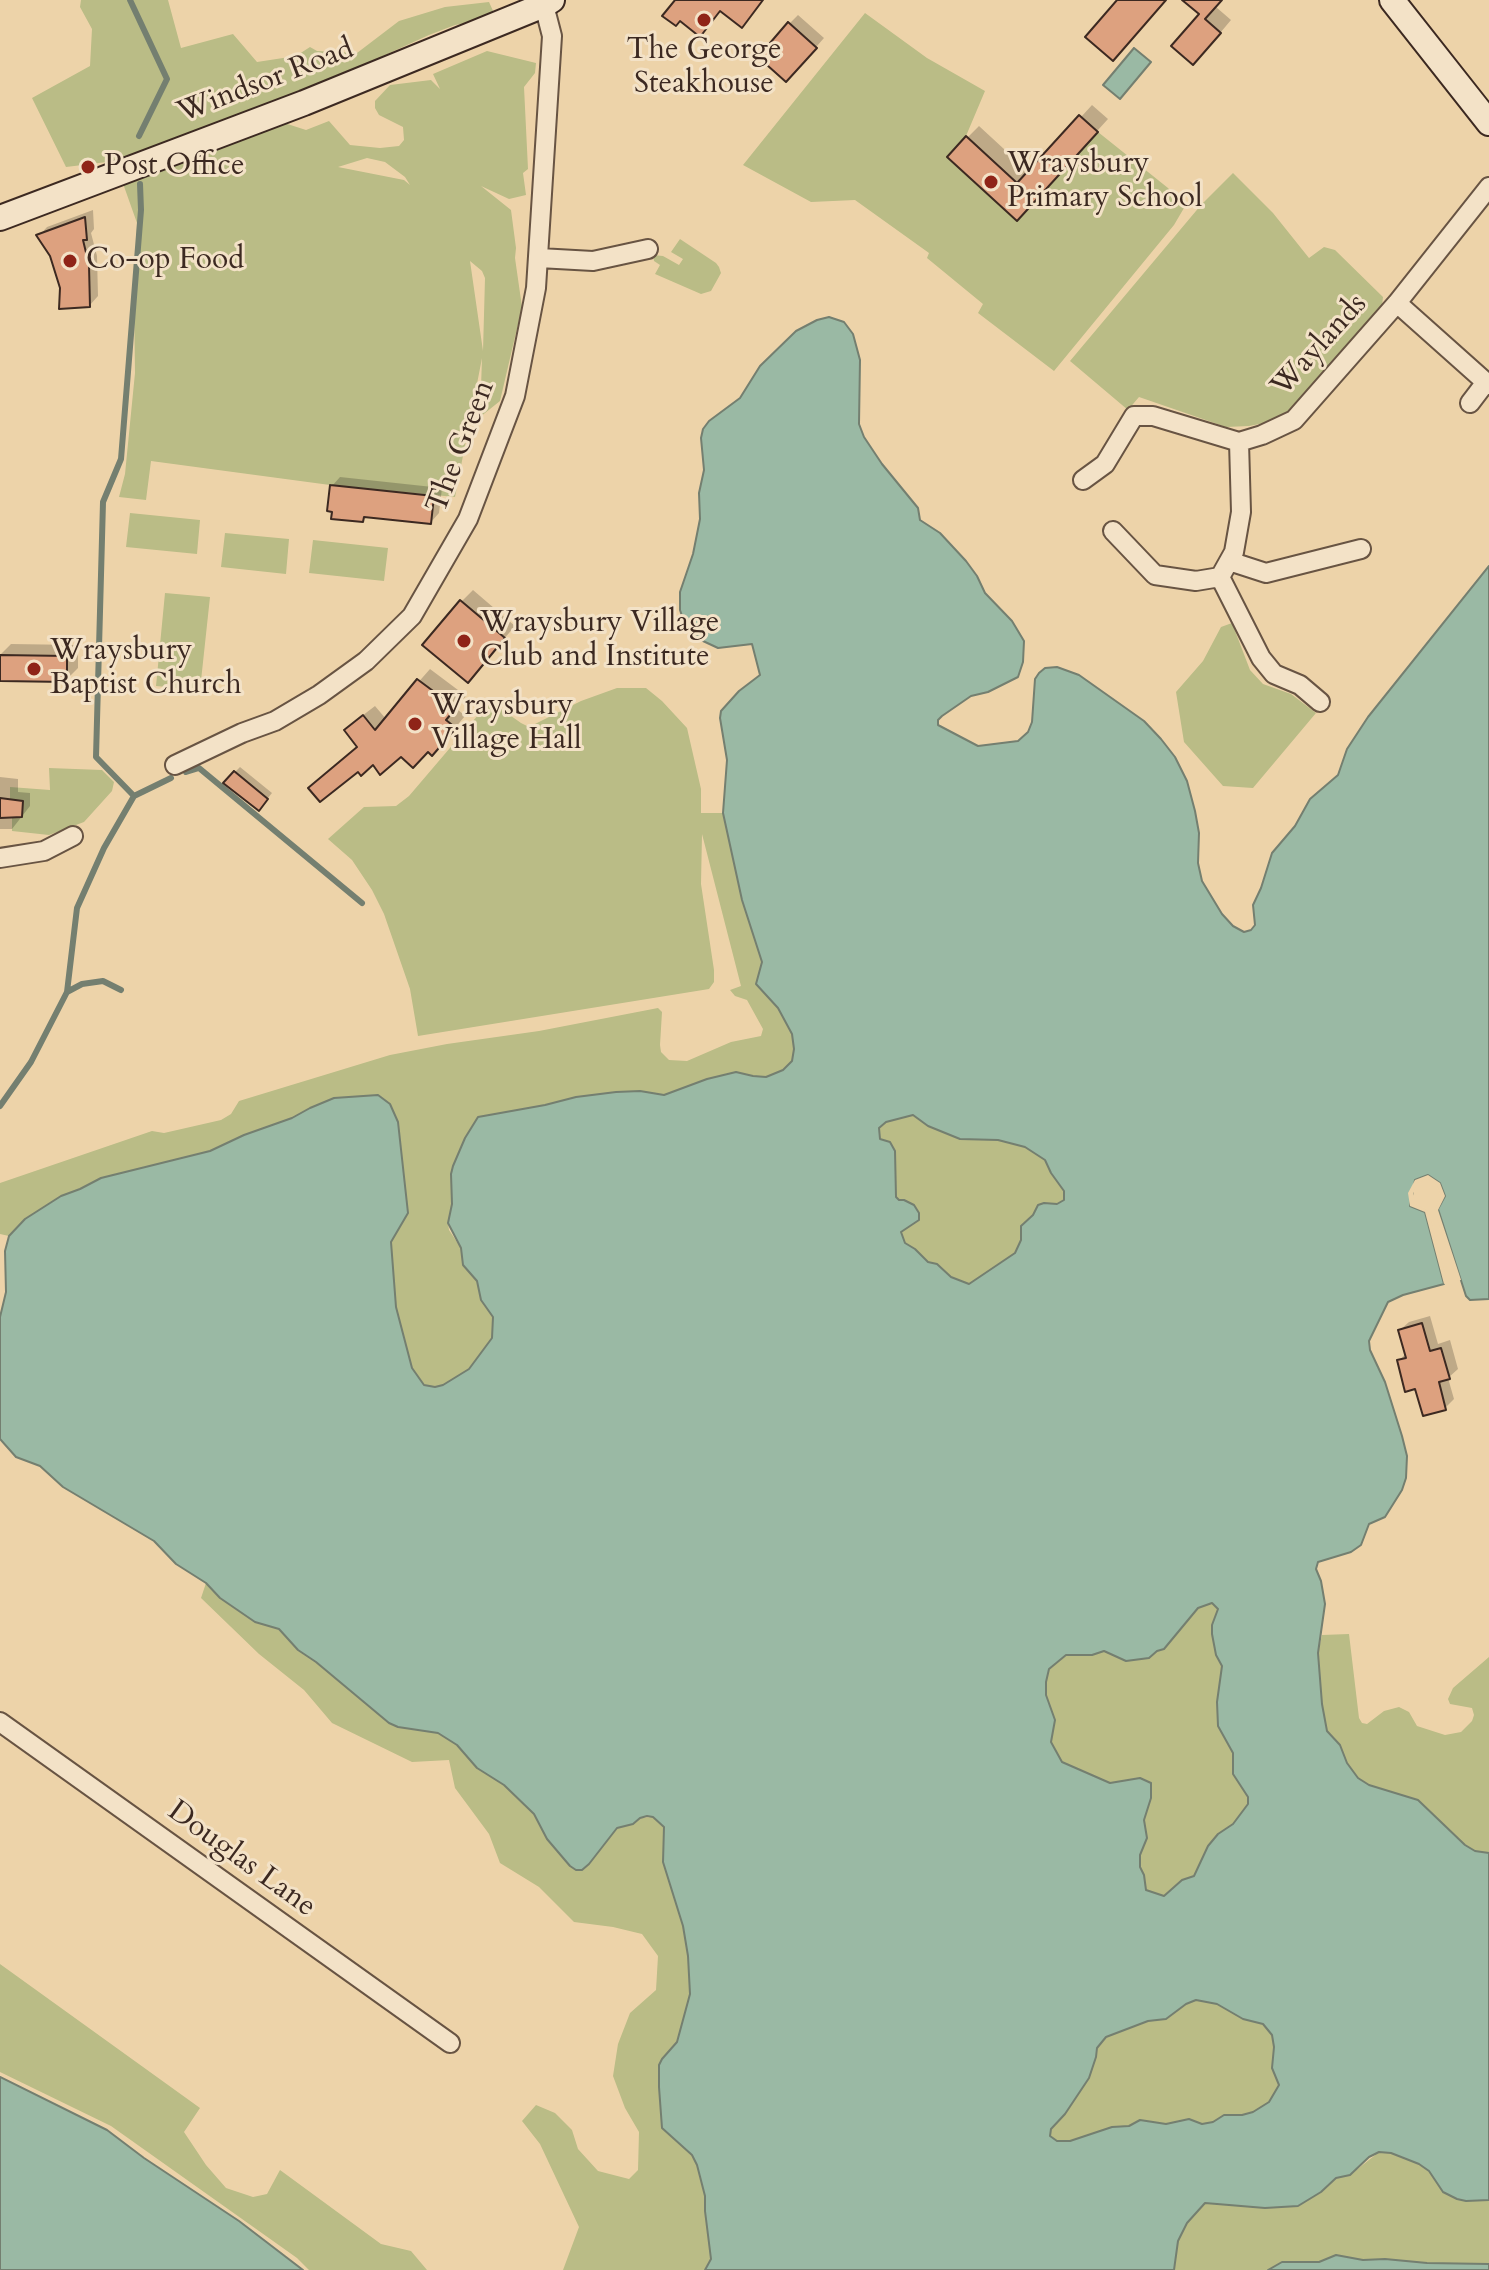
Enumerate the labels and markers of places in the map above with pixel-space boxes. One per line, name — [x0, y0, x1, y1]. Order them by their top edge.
marker: The George Steakhouse — [695, 11, 713, 29]
place label: The George Steakhouse — [626, 33, 782, 104]
place label: Wraysbury Primary School — [1007, 147, 1203, 218]
place label: Post Office — [104, 149, 245, 185]
marker: Post Office — [79, 158, 97, 176]
marker: Wraysbury Primary School — [982, 173, 1000, 191]
place label: Co-op Food — [86, 243, 244, 279]
marker: Co-op Food — [61, 252, 79, 270]
place label: Wraysbury Village Club and Institute — [480, 606, 719, 676]
marker: Wraysbury Village Club and Institute — [455, 632, 473, 650]
place label: Wraysbury Baptist Church — [50, 634, 242, 704]
marker: Wraysbury Baptist Church — [25, 660, 43, 678]
place label: Wraysbury Village Hall — [431, 689, 582, 760]
marker: Wraysbury Village Hall — [406, 715, 424, 733]

